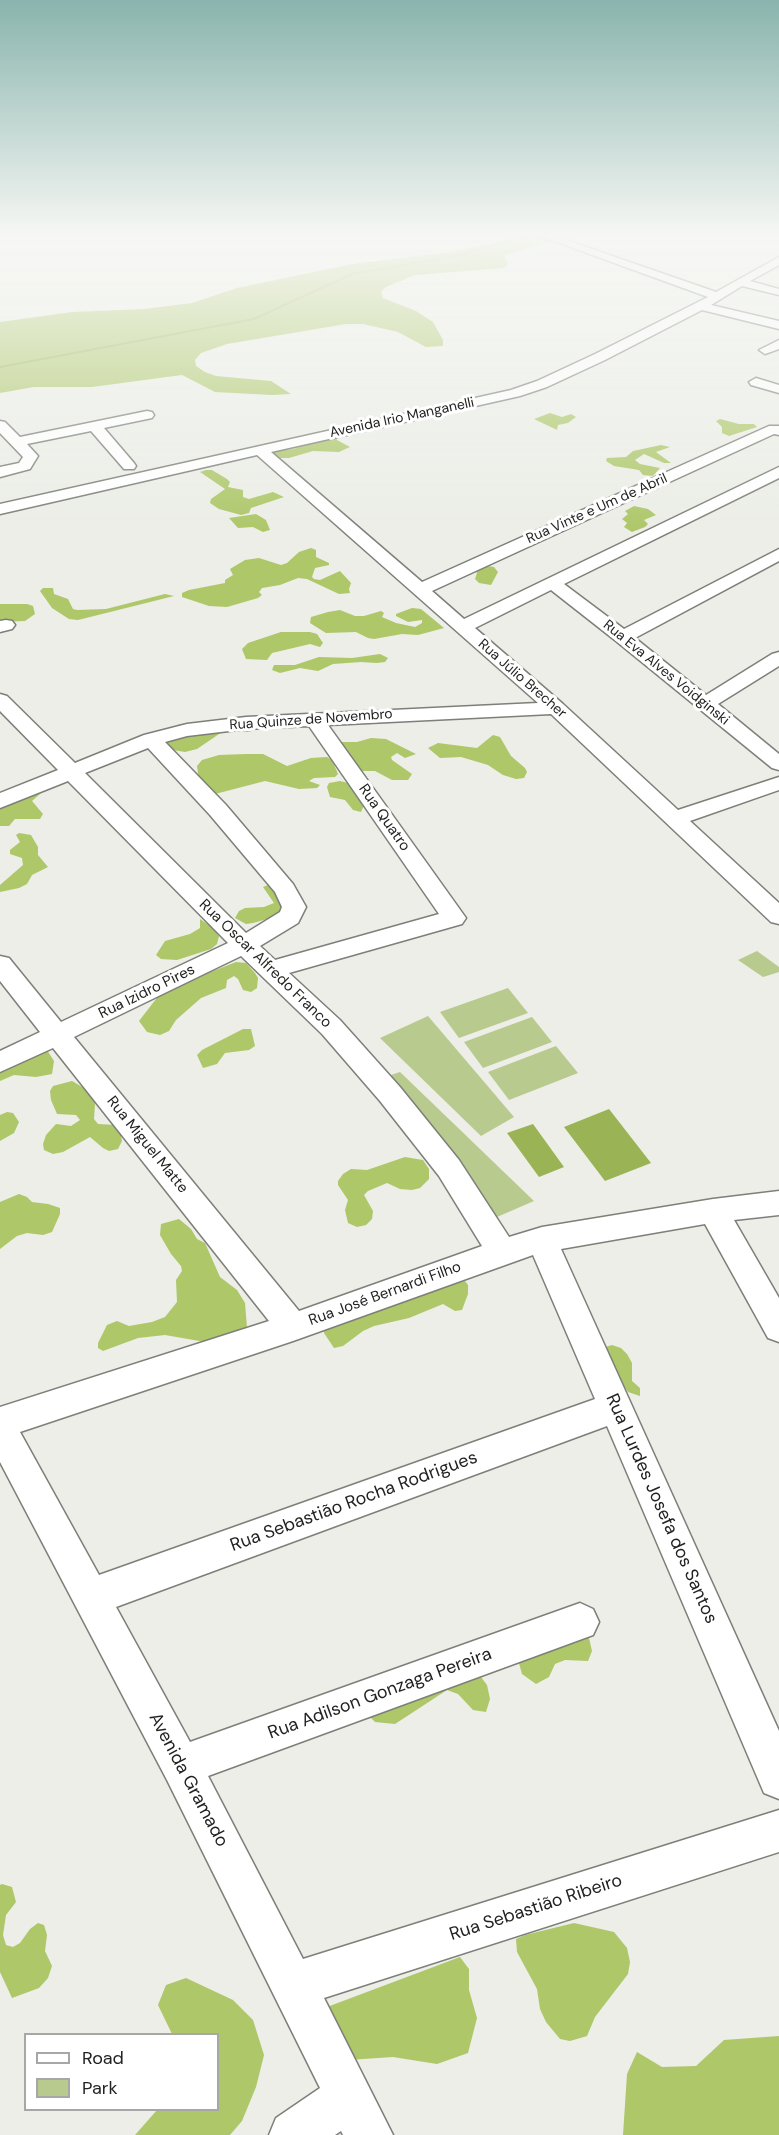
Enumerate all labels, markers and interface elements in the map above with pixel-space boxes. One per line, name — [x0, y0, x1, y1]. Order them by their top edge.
street label: Avenida Irio Manganelli — [328, 394, 476, 442]
street label: Rua Vinte e Um de Abril — [524, 470, 670, 548]
street label: Rua Eva Alves Voidginski — [599, 617, 733, 729]
street label: Rua Júlio Brecher — [474, 636, 570, 722]
street label: Rua Quinze de Novembro — [229, 706, 393, 734]
street label: Rua Quatro — [354, 781, 414, 855]
street label: Rua Oscar Alfredo Franco — [195, 896, 335, 1032]
street label: Rua Izidro Pires — [96, 961, 198, 1023]
street label: Rua Miguel Matte — [102, 1093, 192, 1197]
street label: Rua José Bernardi Filho — [306, 1258, 464, 1330]
street label: Rua Lurdes Josefa dos Santos — [600, 1391, 722, 1627]
street label: Rua Sebastião Rocha Rodrigues — [228, 1447, 480, 1557]
street label: Rua Adilson Gonzaga Pereira — [265, 1643, 495, 1745]
street label: Avenida Gramado — [144, 1709, 232, 1851]
street label: Rua Sebastião Ribeiro — [447, 1870, 625, 1946]
legend — [24, 2033, 219, 2111]
text: Road — [82, 2046, 124, 2070]
text: Park — [82, 2076, 118, 2100]

